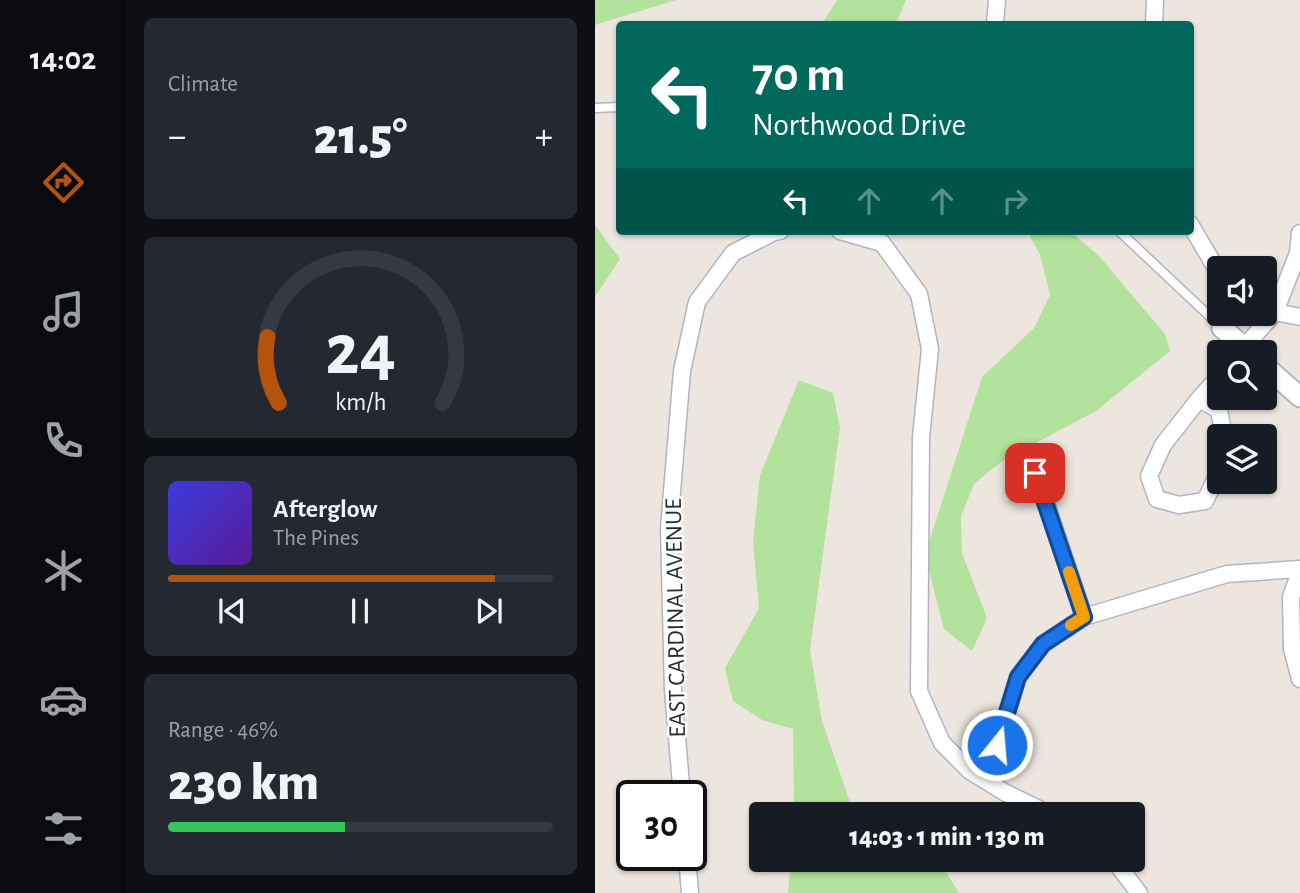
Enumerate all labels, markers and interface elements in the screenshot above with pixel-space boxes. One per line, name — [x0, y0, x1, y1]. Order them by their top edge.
text: 14:02 — [30, 43, 96, 75]
icon: left — [637, 49, 728, 140]
text: 70 m — [752, 51, 846, 100]
text: Climate — [168, 73, 238, 96]
text: Northwood Drive — [752, 109, 966, 141]
text: 21.5° — [314, 111, 407, 163]
text: − — [168, 118, 186, 156]
text: + — [535, 118, 553, 156]
icon: directions — [39, 158, 88, 207]
icon: left — [777, 182, 815, 220]
icon: ahead — [850, 182, 888, 220]
icon: ahead — [923, 182, 961, 220]
icon: right — [996, 182, 1034, 220]
map controls — [1207, 256, 1277, 494]
button: sound — [1207, 256, 1277, 326]
icon: music — [39, 287, 88, 336]
text: 24 — [325, 316, 396, 389]
button: search — [1207, 340, 1277, 410]
text: km/h — [335, 390, 386, 415]
icon: phone — [39, 416, 88, 465]
button: layers — [1207, 424, 1277, 494]
pin — [1005, 443, 1065, 503]
icon: arrive — [1016, 454, 1054, 492]
text: Afterglow — [273, 496, 377, 522]
street label: EAST CARDINAL AVENUE — [662, 498, 690, 738]
text: The Pines — [273, 527, 359, 550]
icon: climate — [39, 546, 88, 595]
icon: previous — [213, 592, 251, 630]
icon: pause — [341, 592, 379, 630]
icon: next — [470, 592, 508, 630]
icon: car — [39, 675, 88, 724]
position arrow — [960, 708, 1034, 782]
text: Range · 46% — [168, 719, 278, 742]
text: 230 km — [168, 757, 319, 809]
speed limit sign: 30 — [616, 780, 707, 871]
icon: filters — [39, 804, 88, 853]
text: 14:03 · 1 min · 130 m — [849, 824, 1045, 850]

